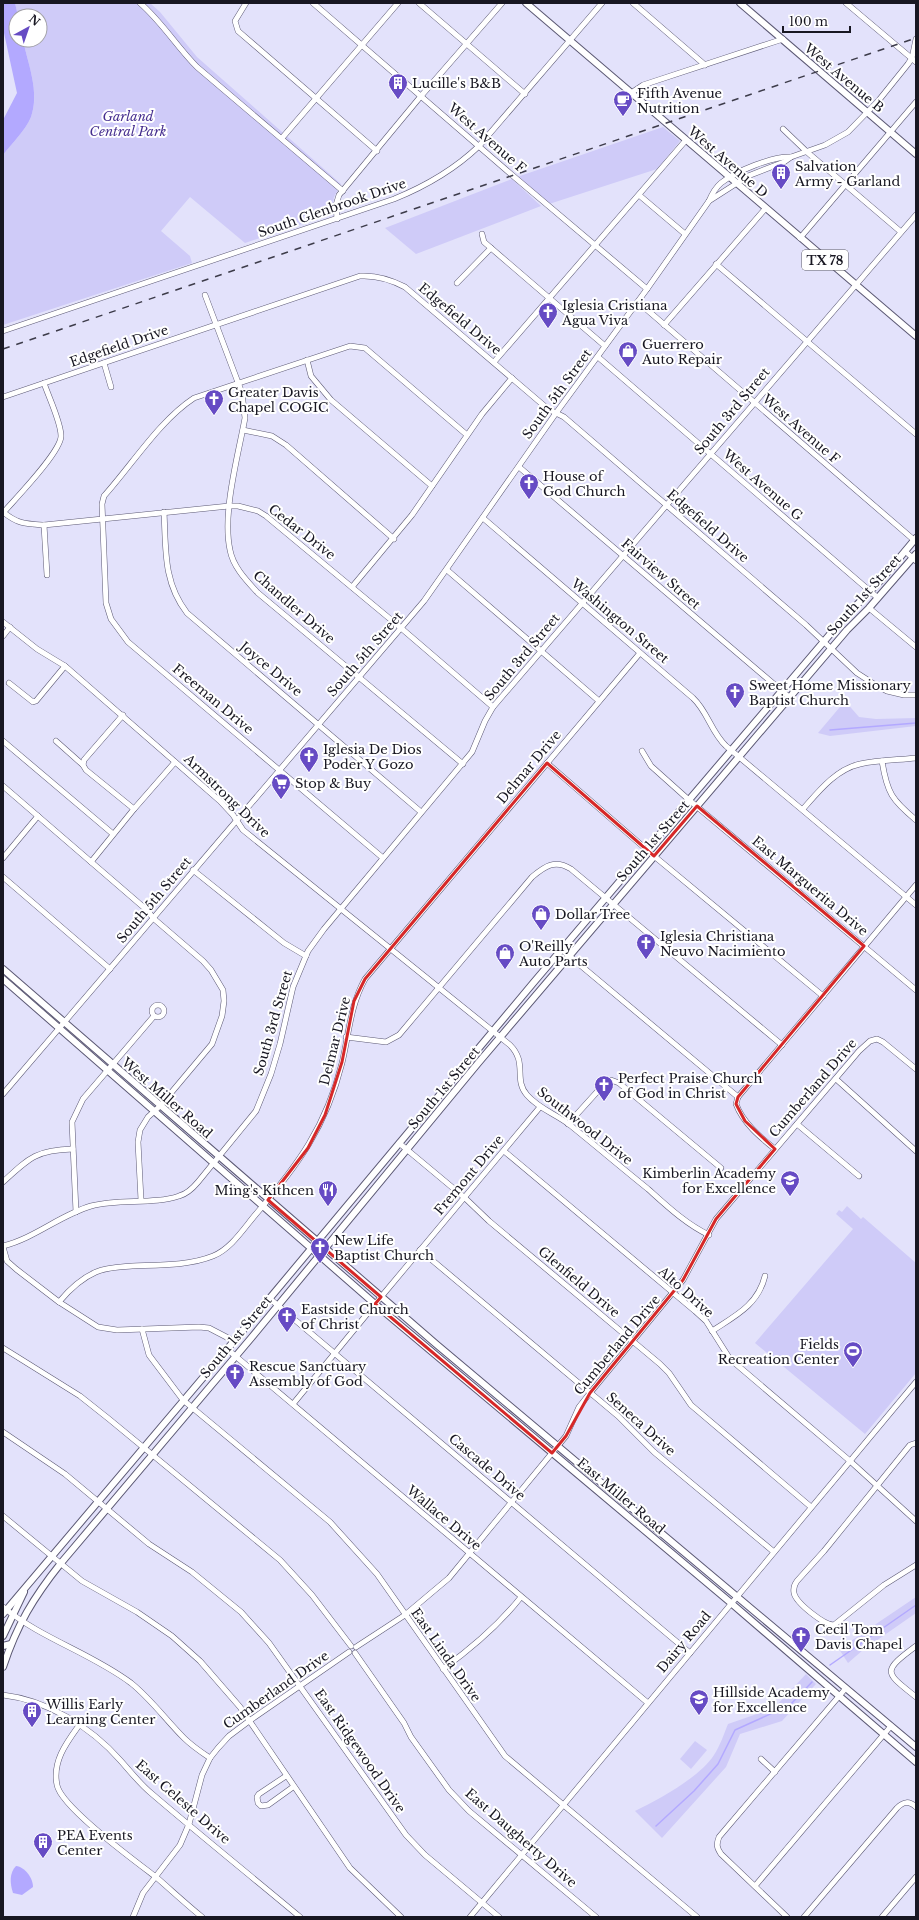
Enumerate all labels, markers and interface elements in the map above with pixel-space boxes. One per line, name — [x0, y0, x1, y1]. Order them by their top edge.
north arrow — [8, 8, 48, 48]
scale bar — [783, 8, 850, 34]
text: N — [26, 12, 43, 29]
text: 100 m — [789, 14, 828, 29]
street label: West Avenue B — [800, 39, 887, 116]
building icon: Lucille's B&B — [387, 72, 409, 100]
place label: Lucille's B&B — [412, 75, 501, 92]
place label: Fifth Avenue Nutrition — [637, 85, 722, 117]
cafe icon: Fifth Avenue Nutrition — [612, 89, 634, 117]
street label: West Avenue F — [444, 99, 530, 177]
park label: Garland Central Park — [89, 108, 167, 140]
street label: West Avenue D — [684, 122, 772, 201]
place label: Salvation Army - Garland — [794, 158, 900, 190]
building icon: Salvation Army - Garland — [770, 162, 792, 190]
street label: South Glenbrook Drive — [256, 175, 408, 241]
road number: TX 78 — [802, 250, 848, 270]
street label: Edgefield Drive — [415, 279, 505, 359]
place label: Iglesia Cristiana Agua Viva — [561, 297, 668, 329]
church icon: Iglesia Cristiana Agua Viva — [537, 301, 559, 329]
street label: Edgefield Drive — [67, 321, 171, 371]
place label: Guerrero Auto Repair — [641, 336, 723, 368]
shop icon: Guerrero Auto Repair — [617, 340, 639, 368]
street label: South 5th Street — [519, 346, 595, 442]
street label: South 3rd Street — [690, 364, 774, 458]
place label: Greater Davis Chapel COGIC — [228, 384, 329, 416]
church icon: Greater Davis Chapel COGIC — [203, 388, 225, 416]
street label: West Avenue F — [758, 390, 844, 468]
street label: West Avenue G — [719, 445, 806, 524]
place label: House of God Church — [543, 468, 625, 500]
church icon: House of God Church — [518, 472, 540, 500]
street label: Edgefield Drive — [663, 486, 753, 566]
street label: Cedar Drive — [265, 500, 339, 564]
street label: Fairview Street — [618, 535, 704, 613]
street label: South 1st Street — [823, 551, 905, 639]
street label: Chandler Drive — [250, 567, 338, 647]
street label: Washington Street — [567, 574, 672, 667]
street label: South 5th Street — [323, 608, 407, 700]
street label: South 3rd Street — [480, 610, 564, 704]
street label: Joyce Drive — [235, 637, 306, 700]
street label: Freeman Drive — [169, 660, 257, 738]
place label: Sweet Home Missionary Baptist Church — [749, 677, 912, 709]
church icon: Sweet Home Missionary Baptist Church — [724, 681, 746, 709]
street label: Delmar Drive — [493, 727, 565, 807]
place label: Iglesia De Dios Poder Y Gozo — [323, 741, 422, 773]
church icon: Iglesia De Dios Poder Y Gozo — [298, 745, 320, 773]
street label: Armstrong Drive — [180, 750, 274, 841]
supermarket icon: Stop & Buy — [270, 772, 292, 800]
place label: Stop & Buy — [295, 775, 372, 792]
street label: South 1st Street — [613, 797, 693, 885]
street label: East Marguerita Drive — [749, 832, 871, 940]
street label: South 5th Street — [113, 853, 195, 947]
shop icon: Dollar Tree — [530, 903, 552, 931]
place label: Dollar Tree — [555, 906, 630, 923]
place label: Iglesia Christiana Neuvo Nacimiento — [660, 928, 785, 960]
church icon: Iglesia Christiana Neuvo Nacimiento — [635, 932, 657, 960]
place label: O'Reilly Auto Parts — [518, 938, 588, 970]
shop icon: O'Reilly Auto Parts — [494, 942, 516, 970]
street label: South 3rd Street — [250, 968, 296, 1078]
street label: Delmar Drive — [316, 995, 354, 1087]
street label: Cumberland Drive — [765, 1035, 861, 1141]
street label: South 1st Street — [405, 1043, 484, 1133]
street label: West Miller Road — [117, 1053, 216, 1142]
place label: Perfect Praise Church of God in Christ — [618, 1070, 762, 1102]
church icon: Perfect Praise Church of God in Christ — [593, 1074, 615, 1102]
street label: Southwood Drive — [534, 1083, 636, 1169]
street label: Fremont Drive — [431, 1131, 507, 1219]
place label: Kimberlin Academy for Excellence — [642, 1165, 777, 1197]
school or university icon: Kimberlin Academy for Excellence — [779, 1169, 801, 1197]
restaurant icon: Ming's Kithcen — [317, 1179, 339, 1207]
place label: Ming's Kithcen — [215, 1182, 314, 1199]
place label: New Life Baptist Church — [334, 1232, 434, 1264]
church icon: New Life Baptist Church — [309, 1236, 331, 1264]
street label: Glenfield Drive — [535, 1243, 623, 1321]
street label: Alto Drive — [654, 1262, 717, 1321]
street label: South 1st Street — [197, 1292, 276, 1382]
street label: Cumberland Drive — [570, 1292, 664, 1398]
place label: Eastside Church of Christ — [301, 1301, 409, 1333]
church icon: Eastside Church of Christ — [276, 1305, 298, 1333]
place label: Fields Recreation Center — [718, 1336, 840, 1368]
sports icon: Fields Recreation Center — [842, 1340, 864, 1368]
place label: Rescue Sanctuary Assembly of God — [248, 1358, 367, 1390]
church icon: Rescue Sanctuary Assembly of God — [224, 1362, 246, 1390]
street label: Seneca Drive — [603, 1389, 679, 1459]
street label: Cascade Drive — [445, 1430, 529, 1504]
street label: East Miller Road — [573, 1454, 669, 1538]
street label: Wallace Drive — [402, 1481, 485, 1554]
street label: East Linda Drive — [407, 1605, 485, 1705]
street label: Dairy Road — [653, 1607, 715, 1676]
place label: Cecil Tom Davis Chapel — [815, 1621, 902, 1653]
church icon: Cecil Tom Davis Chapel — [790, 1625, 812, 1653]
street label: Cumberland Drive — [220, 1647, 332, 1733]
place label: Hillside Academy for Excellence — [713, 1684, 831, 1716]
street label: East Ridgewood Drive — [311, 1686, 409, 1816]
school or university icon: Hillside Academy for Excellence — [688, 1688, 710, 1716]
place label: Willis Early Learning Center — [45, 1696, 156, 1728]
building icon: Willis Early Learning Center — [21, 1700, 43, 1728]
street label: East Celeste Drive — [132, 1756, 234, 1848]
street label: East Daugherty Drive — [462, 1785, 580, 1891]
place label: PEA Events Center — [57, 1827, 133, 1859]
building icon: PEA Events Center — [32, 1831, 54, 1859]

